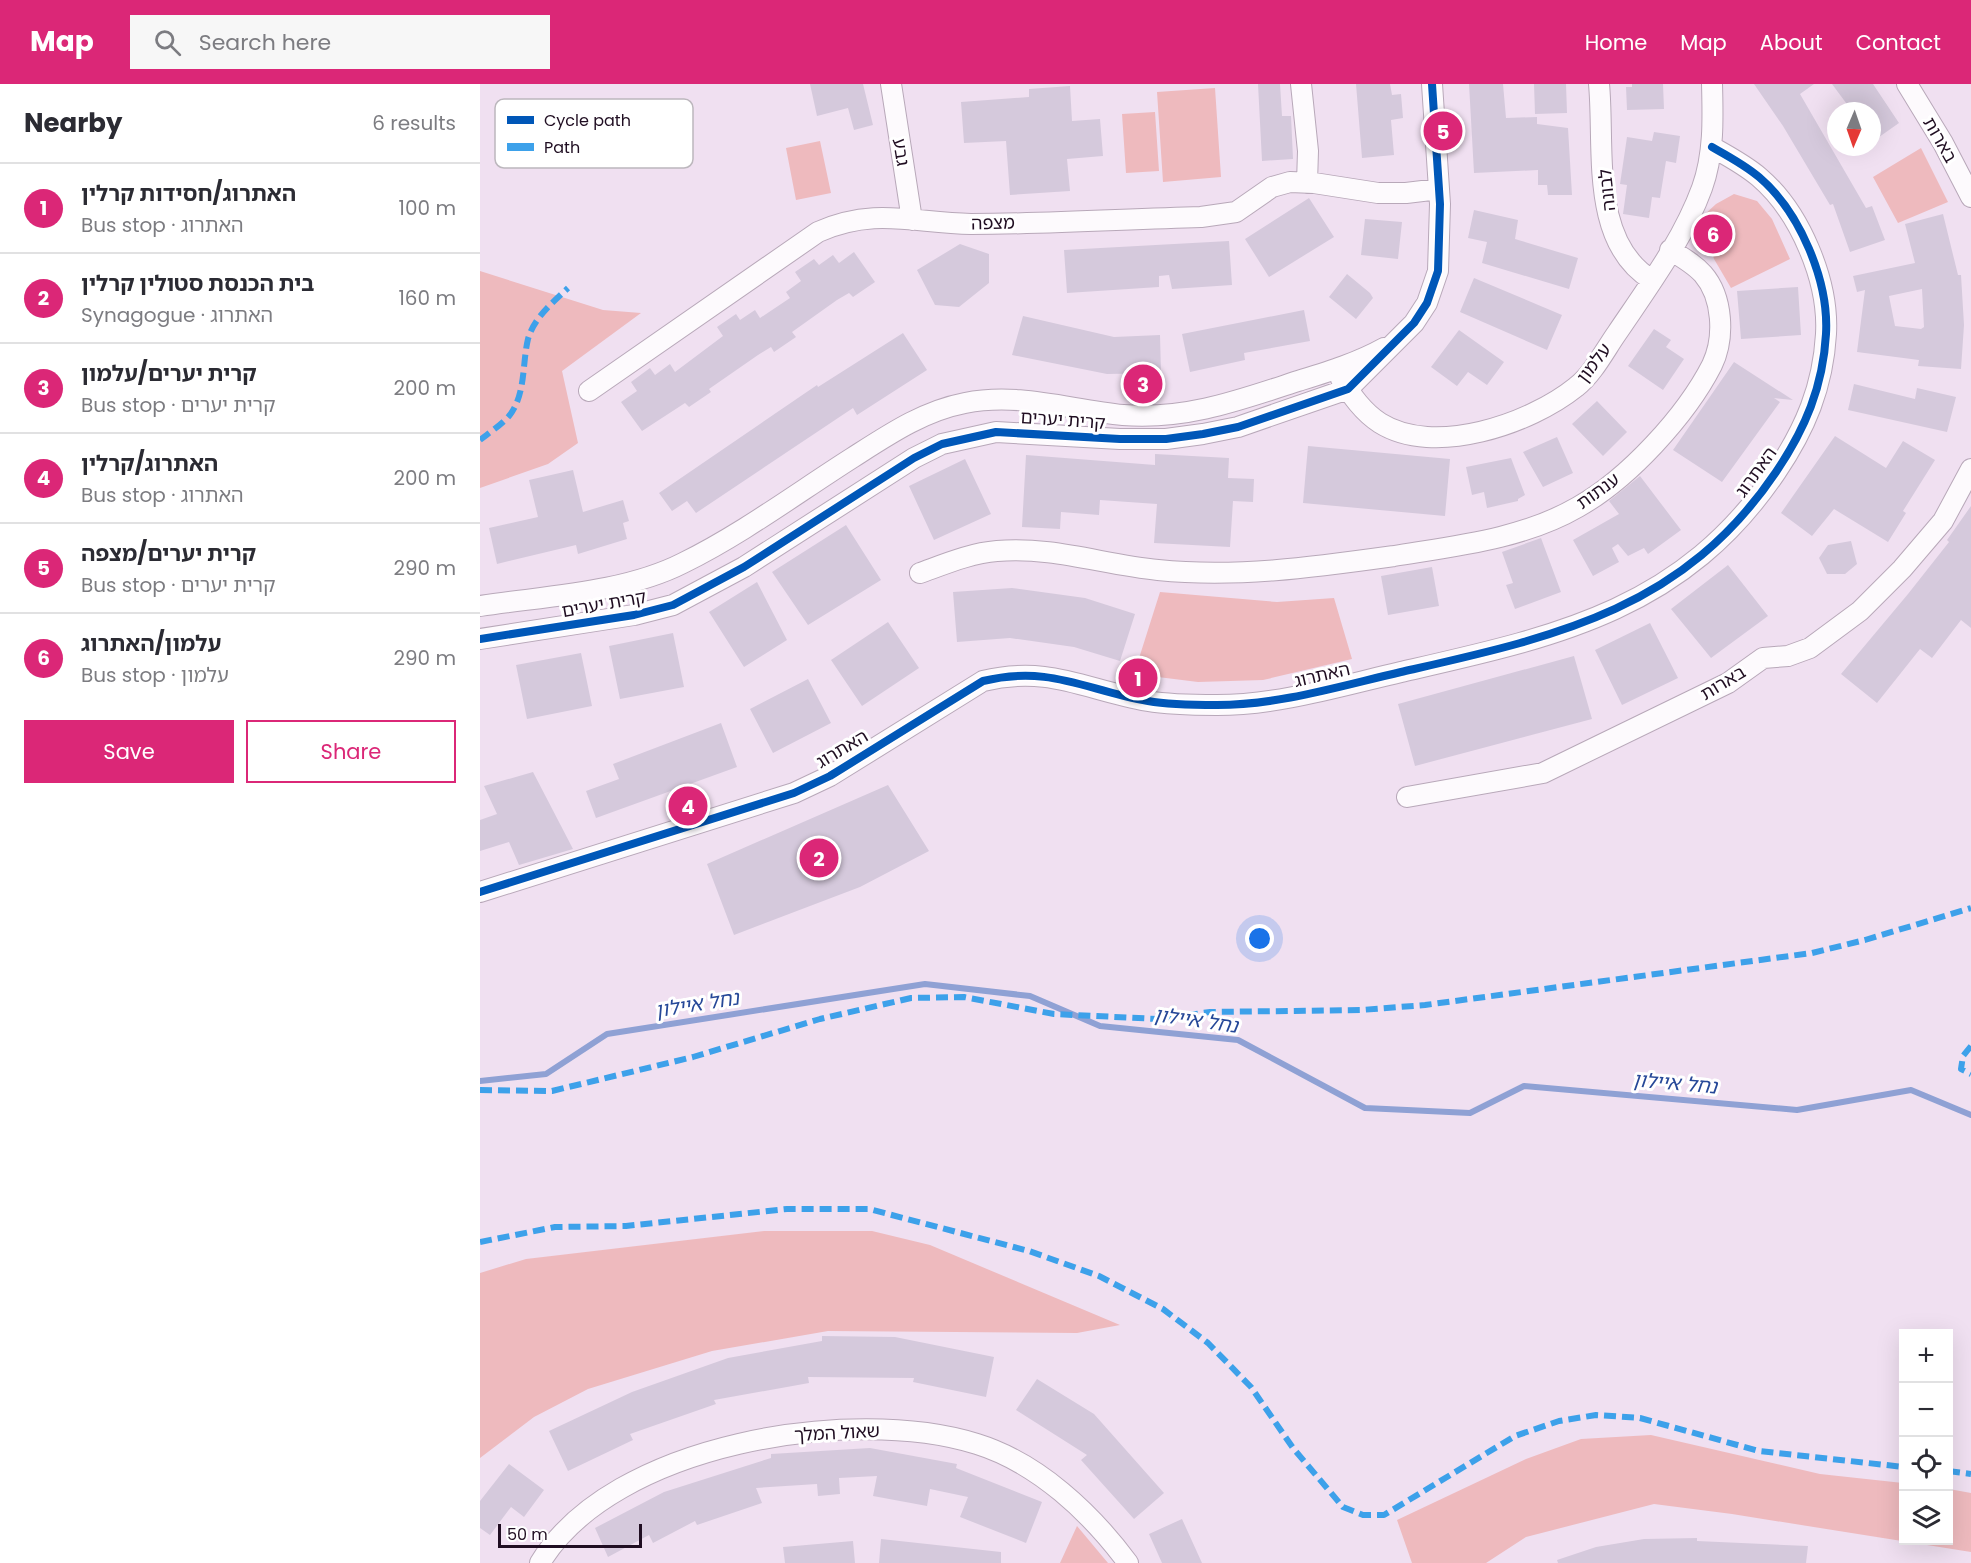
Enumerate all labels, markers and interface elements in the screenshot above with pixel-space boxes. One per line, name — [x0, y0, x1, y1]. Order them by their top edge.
search box — [130, 15, 550, 69]
text: Map — [30, 22, 94, 61]
icon: search — [151, 26, 184, 59]
text: Search here — [199, 27, 331, 58]
text: Home — [1585, 28, 1647, 57]
text: Map — [1680, 28, 1727, 57]
text: About — [1760, 28, 1823, 57]
text: Contact — [1856, 28, 1941, 57]
legend — [495, 99, 693, 168]
north arrow — [1827, 102, 1881, 156]
text: Nearby — [24, 105, 122, 141]
pin: 5 — [1424, 108, 1462, 154]
text: 6 results — [372, 109, 456, 137]
text: Cycle path — [544, 109, 631, 132]
street label: בארות — [1917, 112, 1963, 167]
text: Path — [544, 136, 580, 159]
street label: גבע — [887, 136, 916, 168]
street label: לבונה — [1592, 168, 1621, 212]
text: האתרוג/חסידות קרלין — [81, 178, 296, 209]
text: 1 — [40, 194, 47, 222]
text: 100 m — [399, 194, 456, 222]
street label: מצפה — [971, 210, 1015, 235]
text: Bus stop · האתרוג — [81, 211, 244, 239]
pin: 6 — [1694, 212, 1732, 256]
text: בית הכנסת סטולין קרלין — [81, 268, 314, 299]
text: 2 — [38, 284, 49, 312]
text: 160 m — [398, 284, 456, 312]
text: Synagogue · האתרוג — [81, 301, 273, 329]
street label: עלמון — [1571, 338, 1617, 388]
text: קרית יערים/עלמון — [81, 358, 257, 389]
pin: 3 — [1124, 362, 1162, 406]
text: 3 — [37, 374, 50, 402]
text: 200 m — [393, 374, 456, 402]
text: Bus stop · קרית יערים — [81, 391, 276, 419]
street label: קרית יערים — [1020, 404, 1106, 435]
street label: האתרוג — [1729, 441, 1782, 502]
text: האתרוג/קרלין — [81, 448, 218, 479]
text: 4 — [37, 464, 50, 492]
text: 200 m — [393, 464, 456, 492]
street label: ענתות — [1571, 466, 1624, 515]
text: Bus stop · האתרוג — [81, 481, 244, 509]
text: קרית יערים/מצפה — [81, 538, 256, 569]
text: 5 — [37, 554, 50, 582]
text: 290 m — [393, 554, 456, 582]
text: Bus stop · קרית יערים — [81, 571, 276, 599]
street label: קרית יערים — [560, 584, 648, 623]
text: עלמון/האתרוג — [81, 628, 221, 659]
text: 6 — [37, 644, 50, 672]
text: 290 m — [393, 644, 456, 672]
pin: 1 — [1118, 656, 1158, 700]
street label: האתרוג — [1292, 656, 1352, 693]
street label: בארות — [1695, 659, 1750, 706]
text: Bus stop · עלמון — [81, 661, 229, 689]
button: Save — [24, 720, 234, 783]
button: Share — [246, 720, 456, 783]
street label: האתרוג — [811, 723, 872, 774]
pin: 4 — [668, 784, 708, 828]
pin: 2 — [800, 836, 838, 880]
your location — [1245, 924, 1274, 953]
water label: נחל איילון — [653, 983, 742, 1024]
water label: נחל איילון — [1152, 1000, 1241, 1040]
water label: נחל איילון — [1632, 1065, 1720, 1101]
map controls — [1899, 1329, 1953, 1545]
button: + — [1899, 1329, 1953, 1383]
button: − — [1899, 1383, 1953, 1437]
street label: שאול המלך — [793, 1418, 881, 1447]
button: locate — [1899, 1437, 1953, 1491]
button: layers — [1899, 1491, 1953, 1545]
scale bar — [498, 1521, 642, 1548]
text: 50 m — [507, 1523, 548, 1546]

